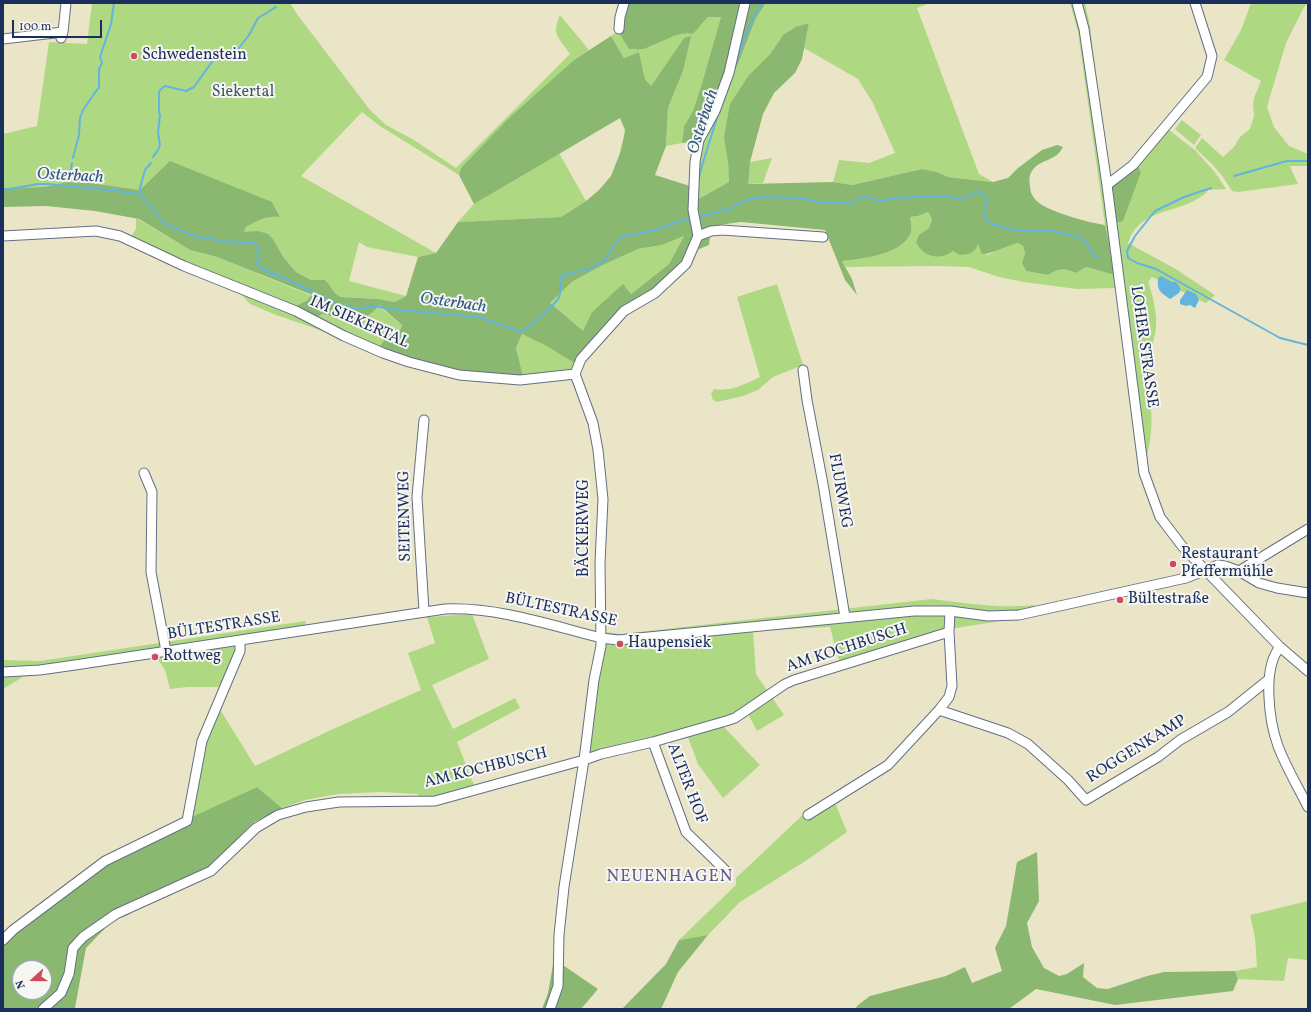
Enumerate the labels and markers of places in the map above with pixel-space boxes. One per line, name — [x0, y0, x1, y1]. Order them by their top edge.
place label: Schwedenstein — [142, 46, 247, 66]
marker: Schwedenstein — [129, 51, 139, 61]
place label: Restaurant Pfeffermühle — [1181, 545, 1273, 583]
marker: Restaurant Pfeffermühle — [1168, 559, 1178, 569]
place label: Bültestraße — [1128, 590, 1209, 610]
marker: Bültestraße — [1115, 595, 1125, 605]
place label: Haupensiek — [628, 634, 711, 654]
marker: Haupensiek — [615, 639, 625, 649]
place label: Rottweg — [163, 647, 221, 667]
marker: Rottweg — [150, 652, 160, 662]

